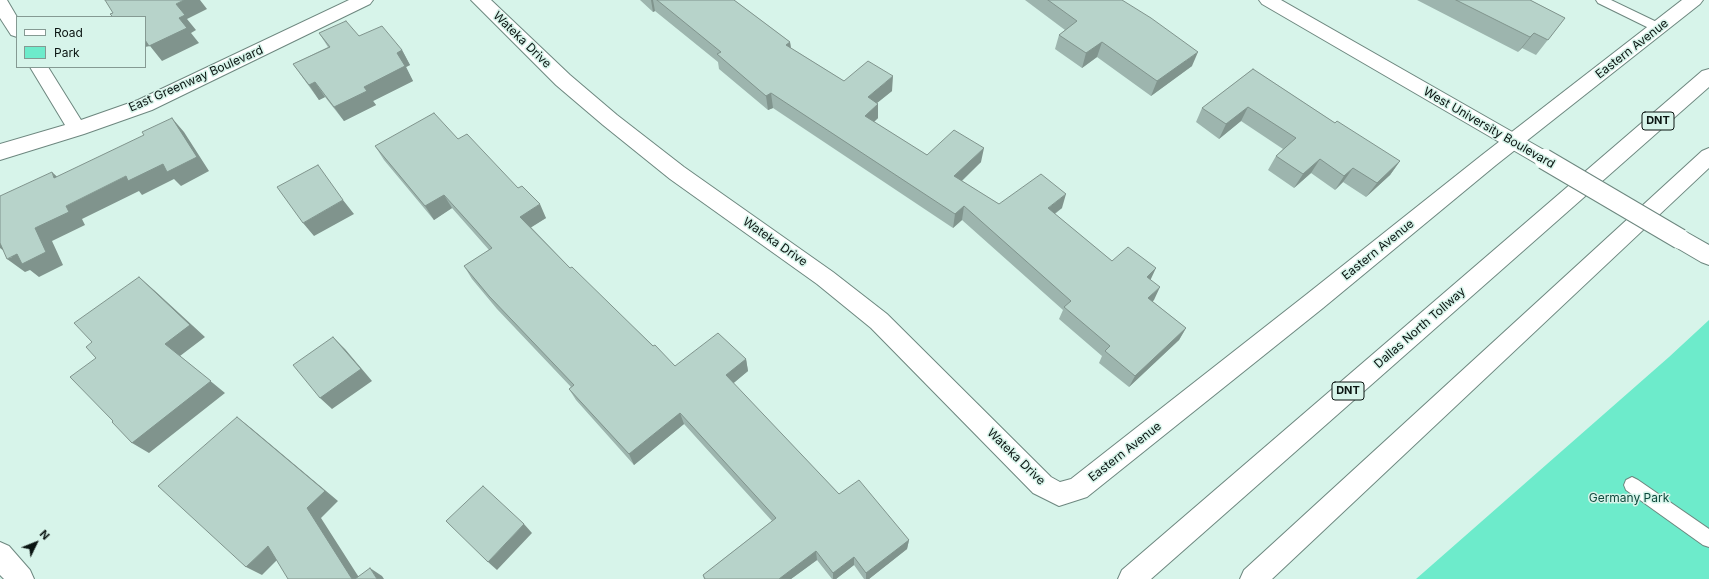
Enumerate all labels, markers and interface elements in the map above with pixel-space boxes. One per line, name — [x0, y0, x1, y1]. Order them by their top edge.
street label: Wateka Drive — [490, 9, 554, 71]
legend — [16, 16, 146, 68]
street label: Eastern Avenue — [1593, 16, 1671, 82]
text: Road — [54, 25, 83, 40]
street label: East Greenway Boulevard — [127, 43, 265, 115]
text: Park — [54, 45, 80, 60]
street label: West University Boulevard — [1421, 84, 1557, 172]
road number: DNT — [1642, 112, 1674, 130]
street label: Wateka Drive — [740, 215, 810, 269]
street label: Eastern Avenue — [1339, 217, 1417, 283]
street label: Dallas North Tollway — [1372, 285, 1468, 371]
road number: DNT — [1332, 382, 1364, 400]
street label: Eastern Avenue — [1086, 419, 1164, 485]
street label: Wateka Drive — [984, 426, 1048, 488]
park label: Germany Park — [1589, 491, 1669, 505]
north arrow — [16, 523, 56, 563]
text: N — [37, 527, 53, 543]

